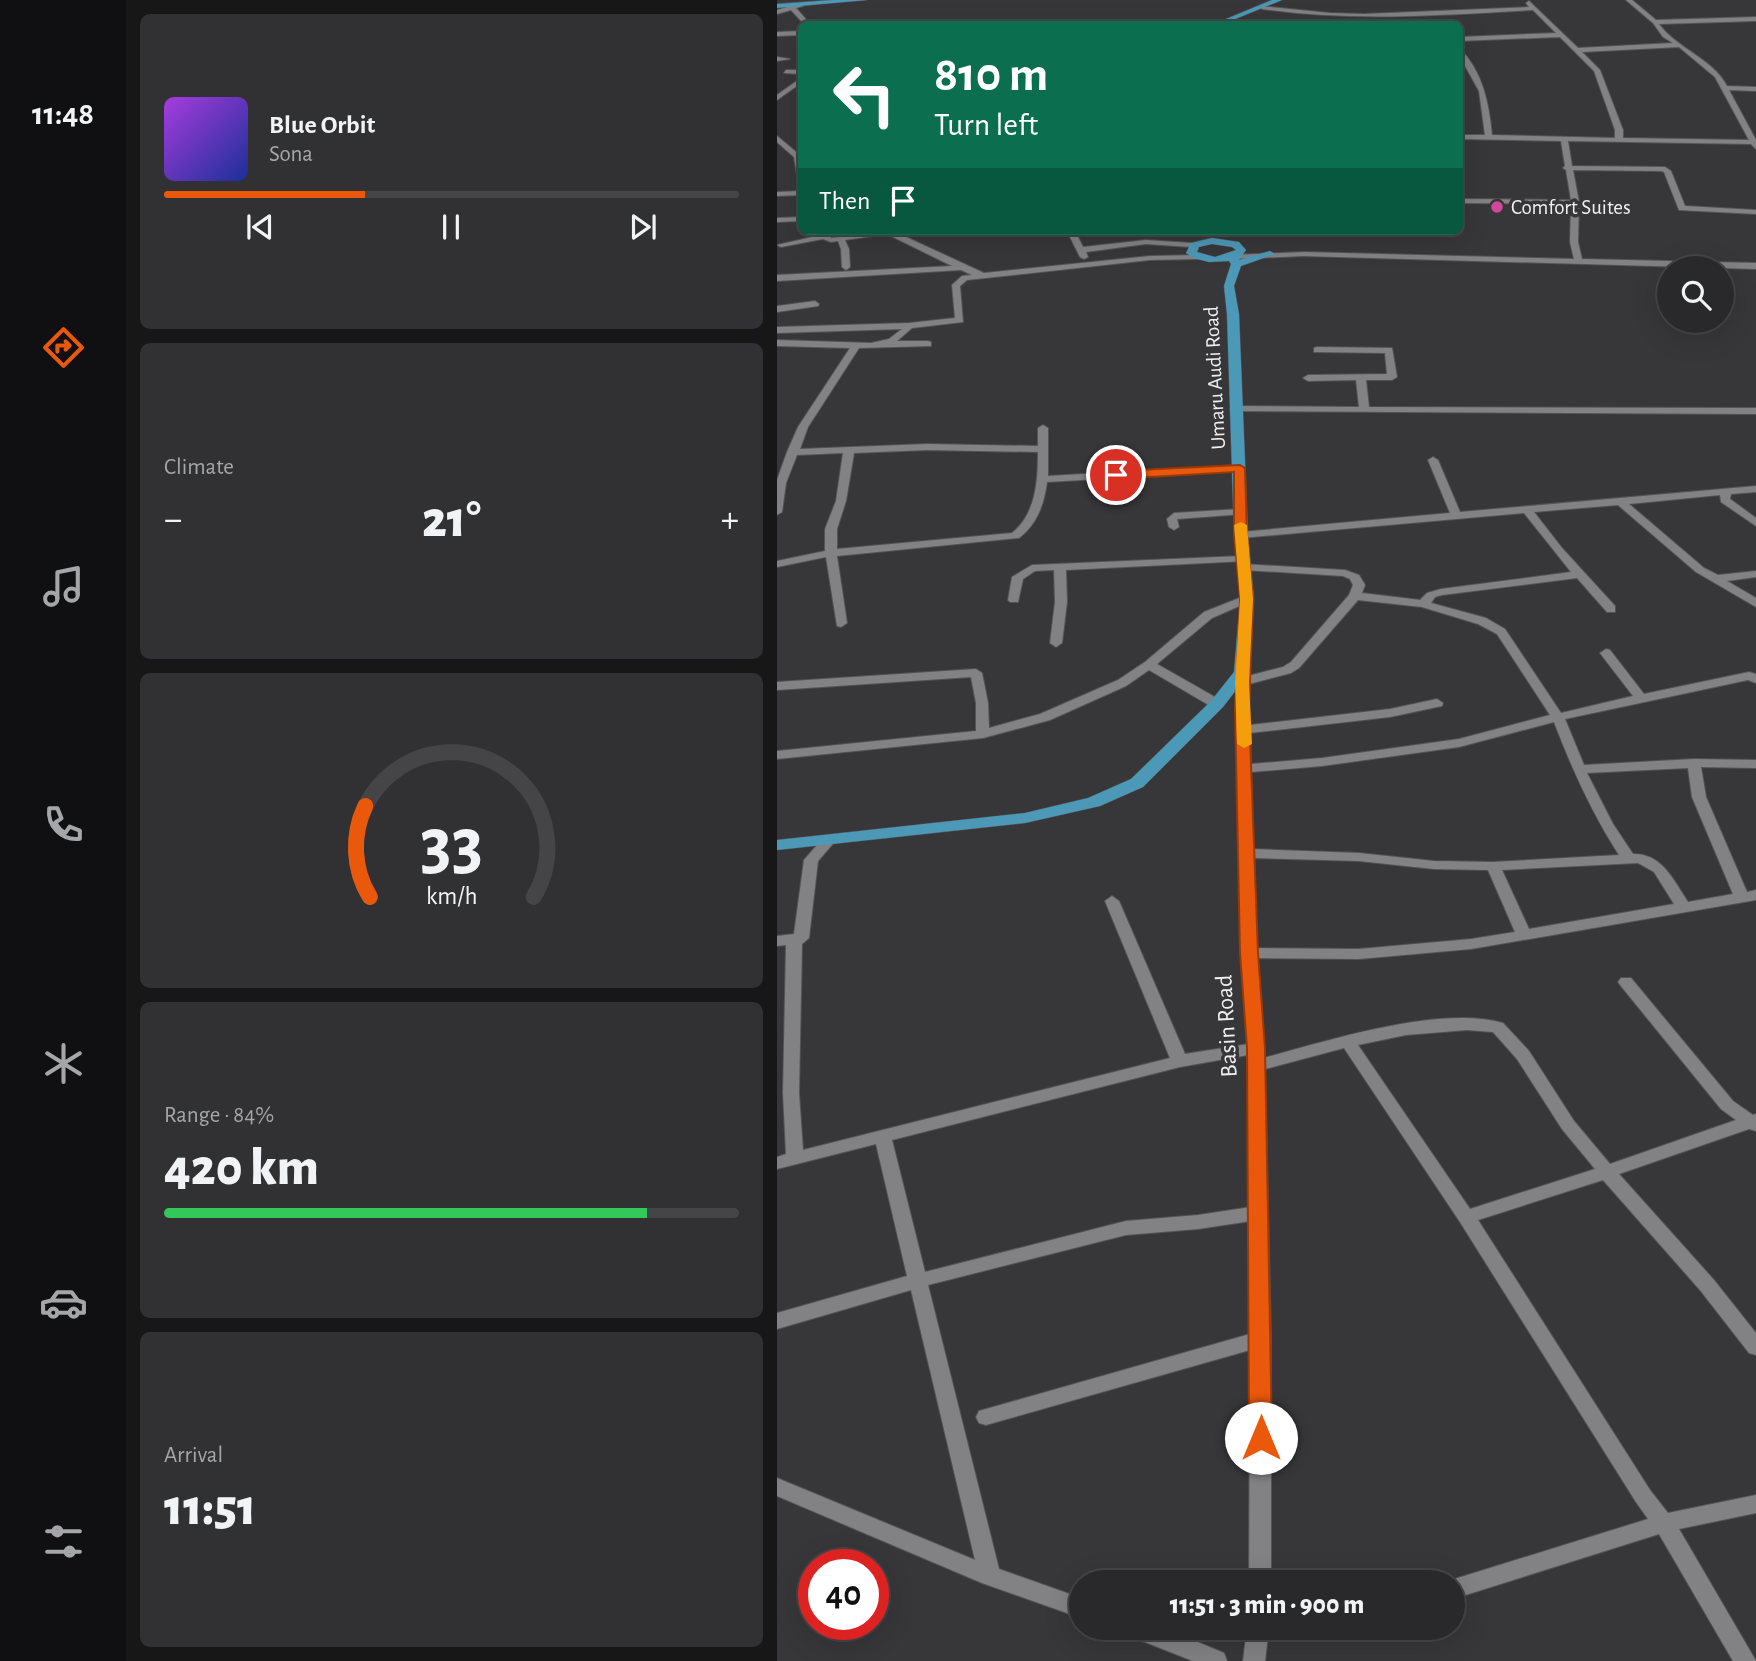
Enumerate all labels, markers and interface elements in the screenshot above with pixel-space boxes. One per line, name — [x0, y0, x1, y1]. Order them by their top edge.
icon: left — [819, 49, 910, 140]
text: 810 m — [934, 51, 1048, 100]
text: 11:48 — [32, 98, 94, 130]
text: Turn left — [934, 109, 1038, 141]
text: Blue Orbit — [269, 112, 375, 138]
text: Sona — [269, 143, 313, 166]
icon: arrive — [884, 182, 922, 220]
text: Then — [819, 188, 870, 214]
place label: Comfort Suites — [1511, 197, 1631, 218]
marker: Comfort Suites — [1489, 199, 1505, 215]
icon: previous — [241, 208, 279, 246]
icon: pause — [432, 208, 470, 246]
icon: next — [624, 208, 662, 246]
map controls — [1657, 256, 1734, 333]
button: search — [1657, 256, 1734, 333]
street label: Umaru Audi Road — [1201, 306, 1229, 450]
icon: directions — [39, 323, 88, 372]
pin — [1086, 445, 1146, 505]
text: Climate — [164, 456, 234, 479]
icon: arrive — [1097, 456, 1135, 494]
text: 21° — [422, 494, 481, 546]
text: − — [164, 501, 182, 539]
text: + — [721, 501, 739, 539]
icon: music — [39, 562, 88, 611]
icon: phone — [39, 800, 88, 849]
text: 33 — [420, 809, 483, 882]
text: km/h — [426, 883, 477, 908]
street label: Basin Road — [1212, 974, 1242, 1078]
icon: climate — [39, 1039, 88, 1088]
text: Range · 84% — [164, 1104, 274, 1127]
text: 420 km — [164, 1142, 319, 1194]
icon: car — [39, 1278, 88, 1327]
position arrow — [1224, 1401, 1298, 1475]
text: Arrival — [164, 1444, 223, 1467]
text: 11:51 — [164, 1482, 256, 1534]
icon: filters — [39, 1517, 88, 1566]
speed limit sign: 40 — [798, 1549, 889, 1640]
text: 11:51 · 3 min · 900 m — [1170, 1592, 1364, 1618]

